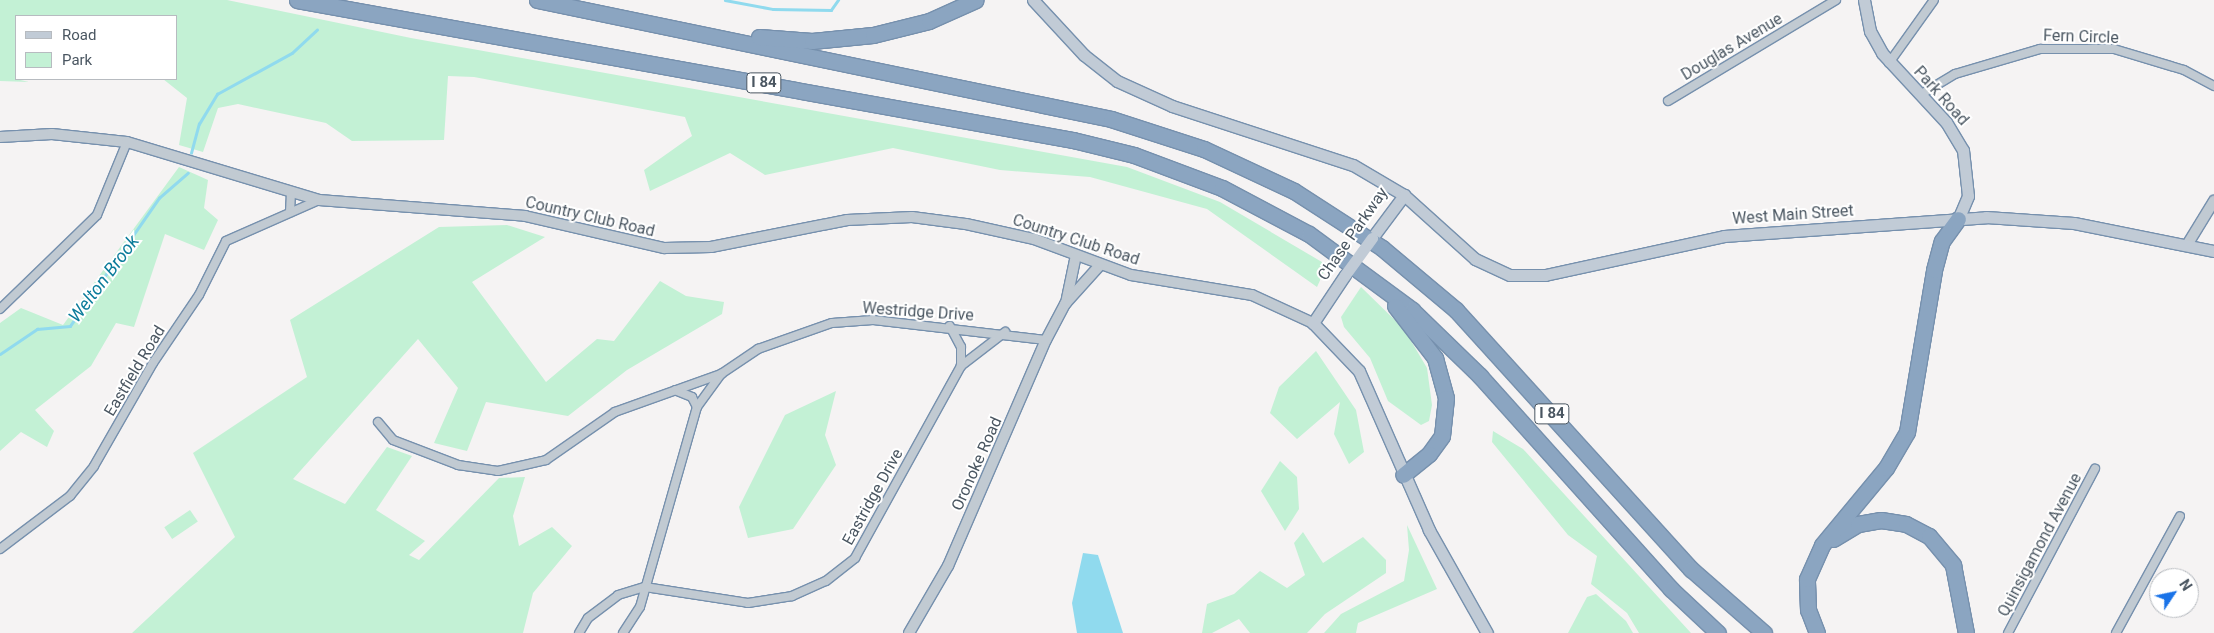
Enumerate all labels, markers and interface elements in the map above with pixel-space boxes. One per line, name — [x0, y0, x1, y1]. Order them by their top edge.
street label: Douglas Avenue — [1678, 9, 1786, 85]
legend — [15, 15, 178, 80]
text: Road — [62, 26, 96, 44]
street label: Fern Circle — [2043, 26, 2119, 48]
text: Park — [62, 51, 92, 69]
street label: Park Road — [1909, 62, 1973, 130]
road number: I 84 — [745, 70, 783, 96]
street label: Chase Parkway — [1314, 184, 1392, 284]
street label: Country Club Road — [523, 193, 657, 241]
street label: West Main Street — [1732, 201, 1854, 229]
street label: Country Club Road — [1010, 210, 1142, 270]
water label: Welton Brook — [64, 231, 144, 327]
street label: Westridge Drive — [862, 299, 974, 325]
street label: Eastfield Road — [100, 322, 170, 420]
road number: I 84 — [1533, 402, 1571, 426]
street label: Oronoke Road — [948, 414, 1006, 514]
street label: Eastridge Drive — [839, 446, 907, 548]
street label: Quinsigamond Avenue — [1994, 470, 2086, 620]
north arrow — [2149, 568, 2199, 618]
text: N — [2176, 577, 2195, 594]

